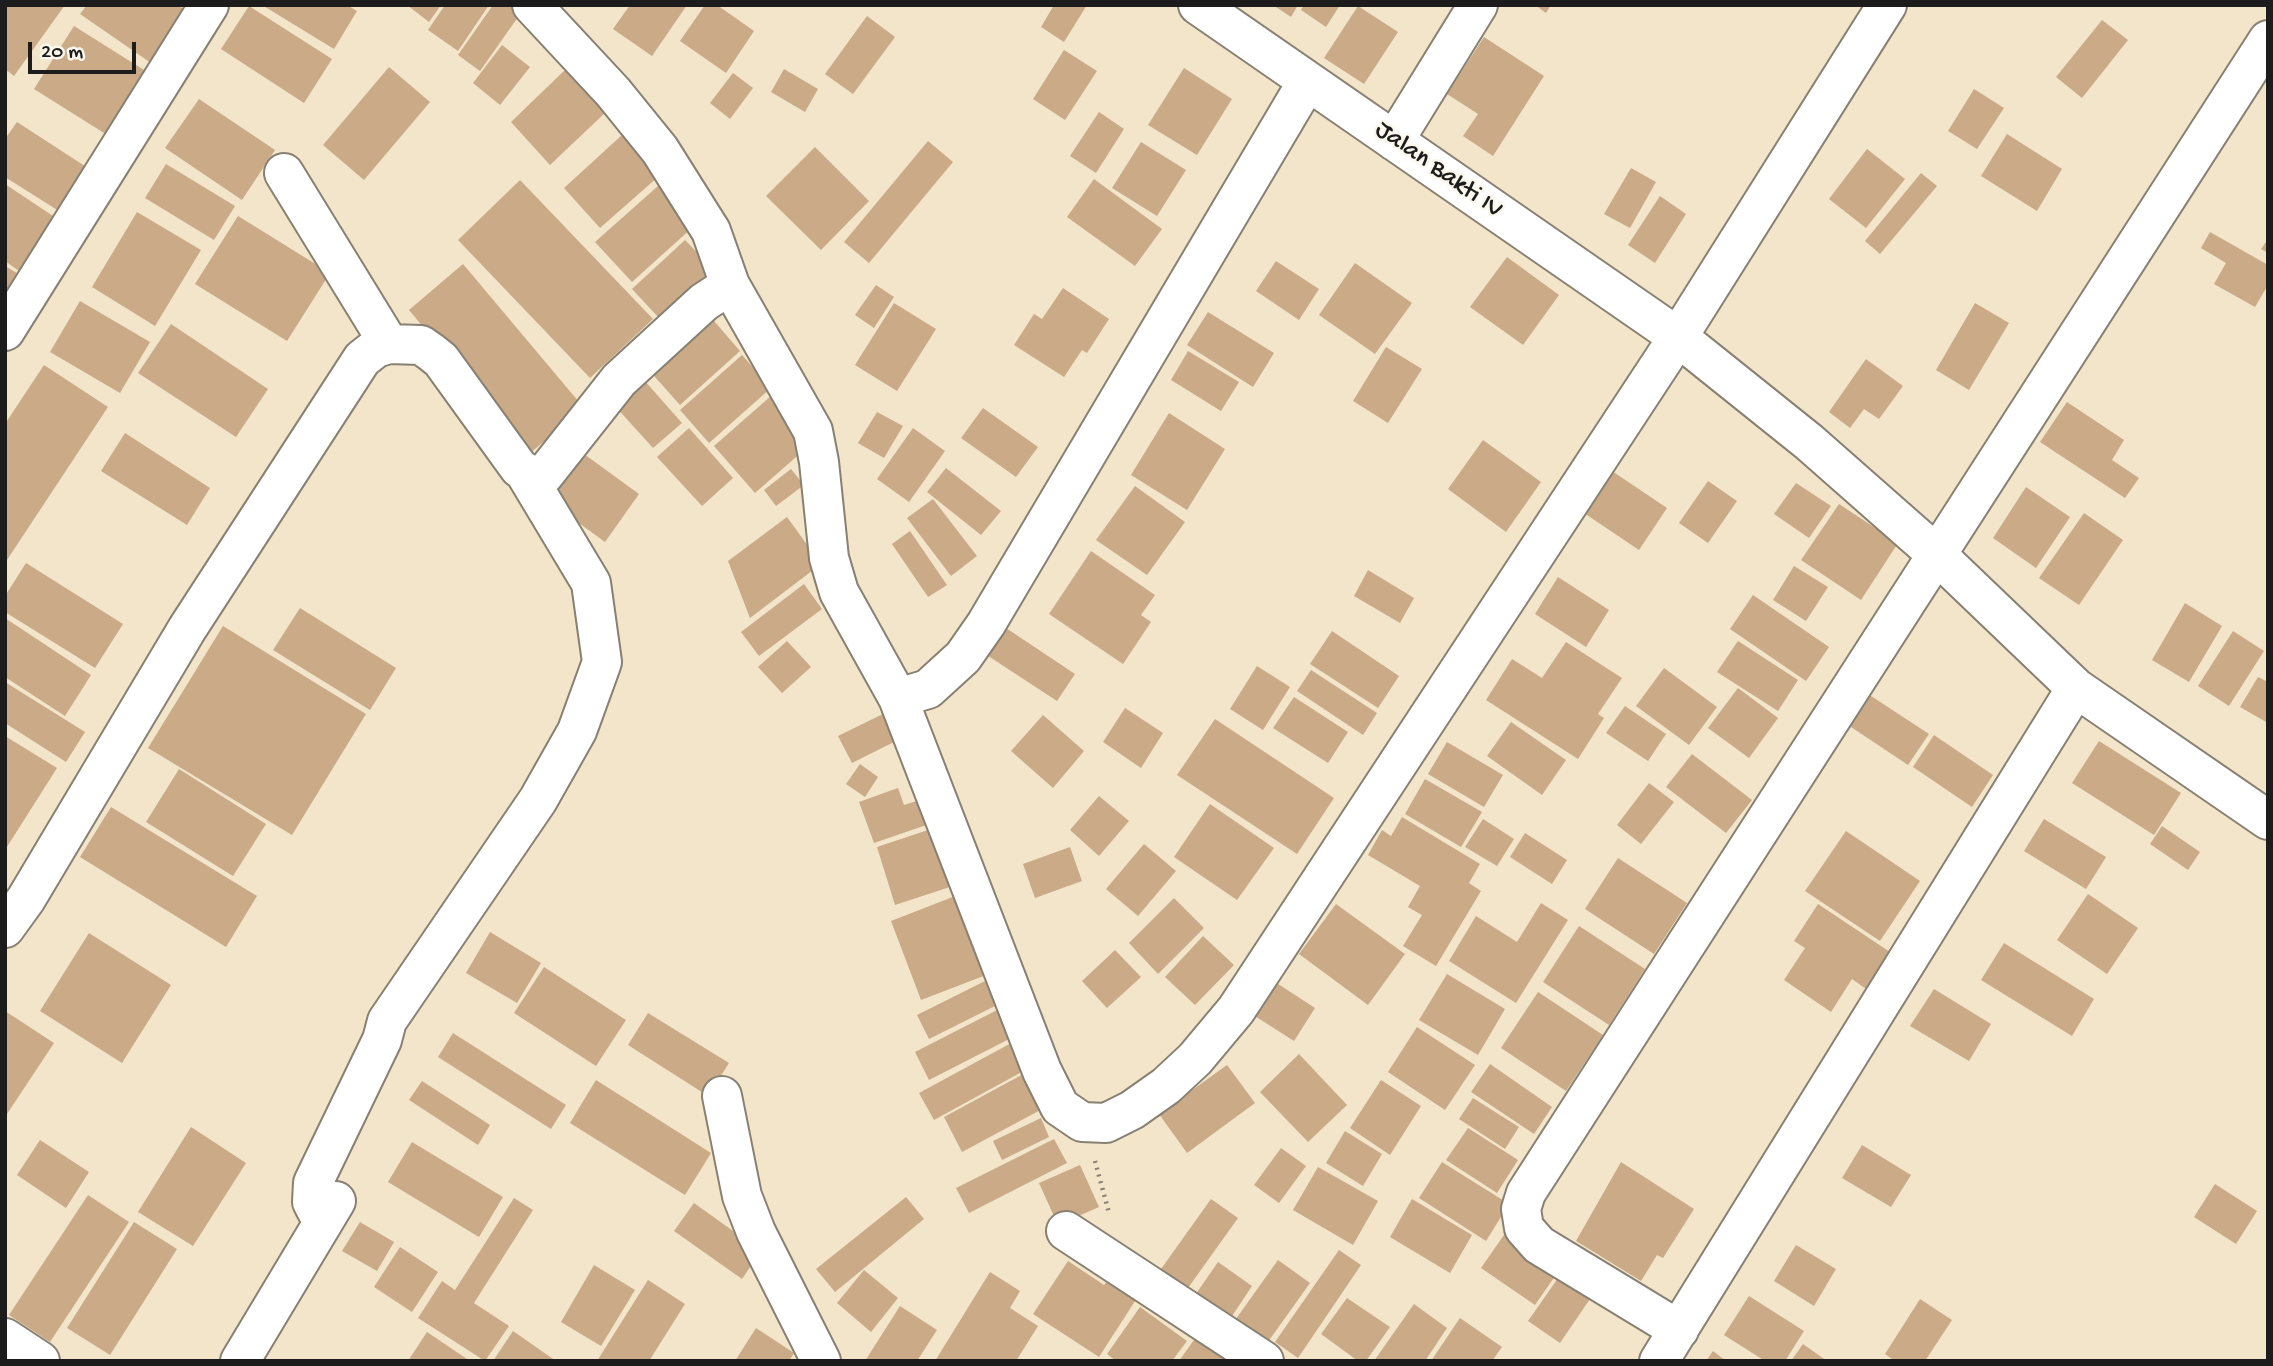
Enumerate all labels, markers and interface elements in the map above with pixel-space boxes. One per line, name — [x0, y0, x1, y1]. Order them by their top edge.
scale bar — [32, 28, 140, 72]
text: 20 m — [41, 41, 83, 66]
street label: Jalan Bakti IV — [1368, 115, 1508, 227]

